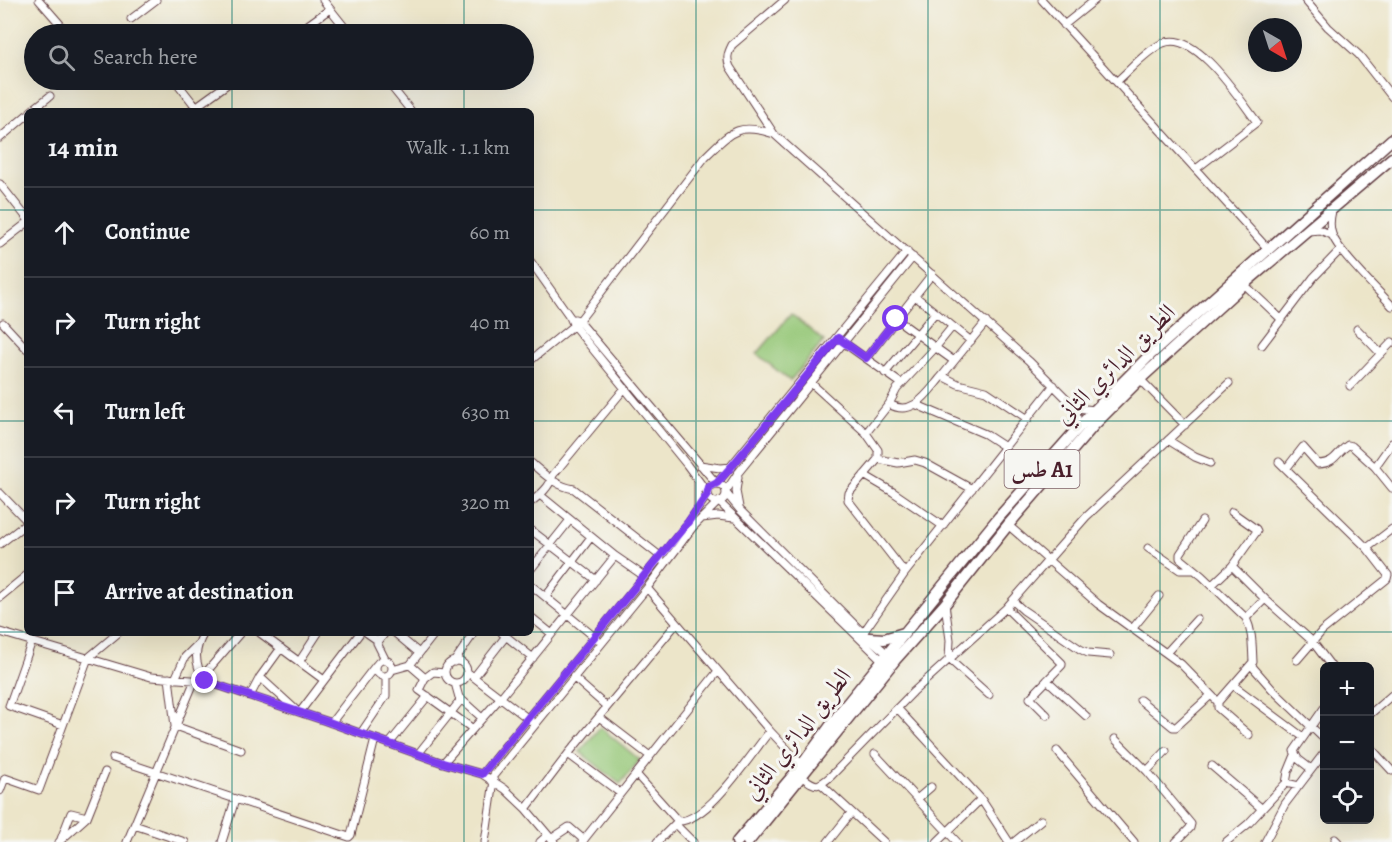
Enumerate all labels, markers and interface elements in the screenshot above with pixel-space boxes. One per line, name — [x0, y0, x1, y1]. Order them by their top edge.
north arrow — [1248, 18, 1302, 72]
search box — [24, 24, 534, 90]
icon: search — [45, 41, 78, 74]
text: Search here — [93, 42, 198, 72]
text: 14 min — [48, 130, 118, 165]
text: Walk · 1.1 km — [407, 134, 510, 161]
icon: ahead — [48, 216, 81, 249]
text: Continue — [105, 217, 190, 247]
text: 60 m — [470, 219, 510, 246]
street label: الطريق الدائري الثاني — [1048, 297, 1185, 434]
route start — [882, 305, 908, 331]
icon: right — [48, 306, 81, 339]
text: Turn right — [105, 307, 201, 337]
text: 40 m — [470, 309, 510, 336]
icon: left — [48, 396, 81, 429]
text: Turn left — [105, 397, 185, 427]
text: 630 m — [461, 399, 510, 426]
road number: طس A1 — [1004, 450, 1080, 488]
icon: right — [48, 486, 81, 519]
text: Turn right — [105, 487, 201, 517]
text: 320 m — [461, 489, 510, 516]
icon: arrive — [48, 576, 81, 609]
text: Arrive at destination — [105, 577, 294, 607]
street label: الطريق الدائري الثاني — [736, 662, 861, 808]
map controls — [1320, 662, 1374, 824]
button: + — [1320, 662, 1374, 716]
route end — [191, 667, 217, 693]
button: − — [1320, 716, 1374, 770]
button: locate — [1320, 770, 1374, 824]

